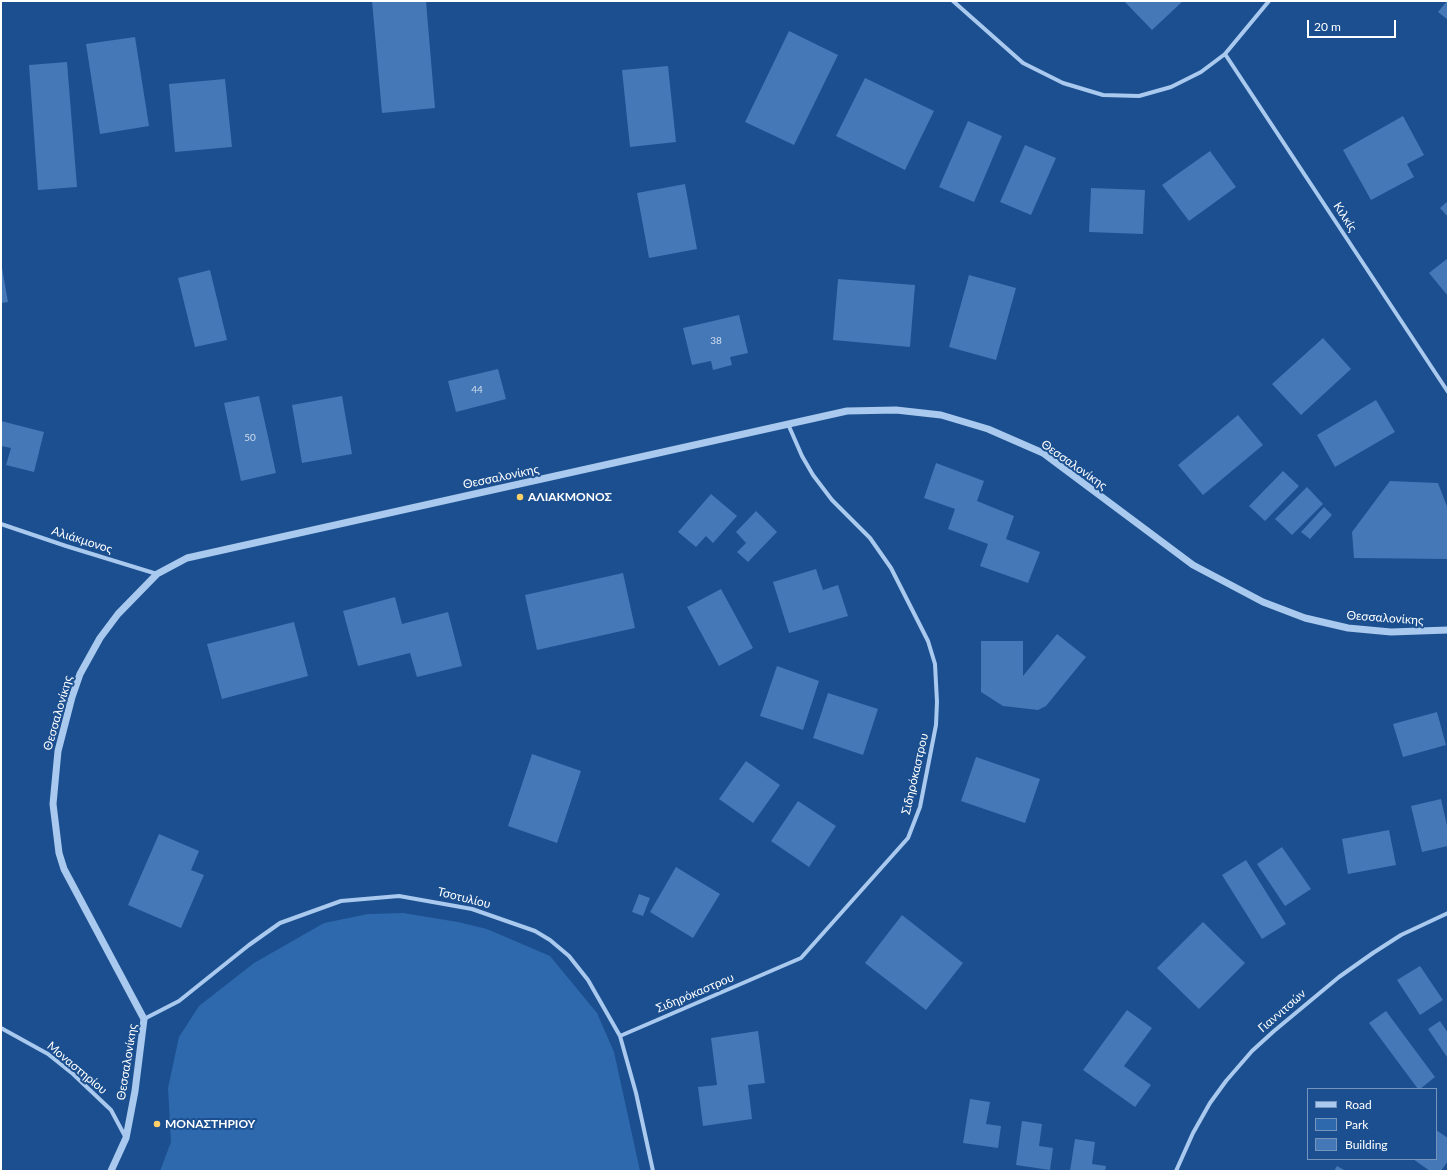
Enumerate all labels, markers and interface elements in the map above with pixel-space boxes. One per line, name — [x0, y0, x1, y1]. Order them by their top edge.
scale bar — [1309, 12, 1398, 38]
text: 20 m — [1314, 19, 1341, 34]
street label: Κιλκίς — [1330, 200, 1360, 234]
house number: 38 — [710, 335, 722, 347]
house number: 44 — [471, 384, 483, 396]
house number: 50 — [244, 432, 256, 444]
street label: Θεσσαλονίκης — [1038, 437, 1110, 493]
street label: Θεσσαλονίκης — [462, 462, 540, 492]
place label: ΑΛΙΑΚΜΟΝΟΣ — [528, 490, 612, 504]
marker: ΑΛΙΑΚΜΟΝΟΣ — [515, 492, 525, 502]
street label: Αλιάκμονος — [50, 523, 114, 557]
street label: Θεσσαλονίκης — [1346, 608, 1424, 628]
street label: Θεσσαλονίκης — [40, 674, 76, 752]
street label: Σιδηρόκαστρου — [899, 732, 931, 816]
street label: Τσοτυλίου — [436, 884, 492, 912]
street label: Σιδηρόκαστρου — [654, 970, 736, 1016]
street label: Γιαννιτσών — [1255, 986, 1309, 1036]
street label: Θεσσαλονίκης — [114, 1023, 140, 1101]
street label: Μοναστηρίου — [44, 1039, 110, 1097]
legend — [1307, 1088, 1437, 1160]
text: Road — [1345, 1097, 1372, 1112]
place label: ΜΟΝΑΣΤΗΡΙΟΥ — [165, 1117, 255, 1131]
text: Park — [1345, 1117, 1368, 1132]
marker: ΜΟΝΑΣΤΗΡΙΟΥ — [152, 1119, 162, 1129]
text: Building — [1345, 1137, 1388, 1152]

